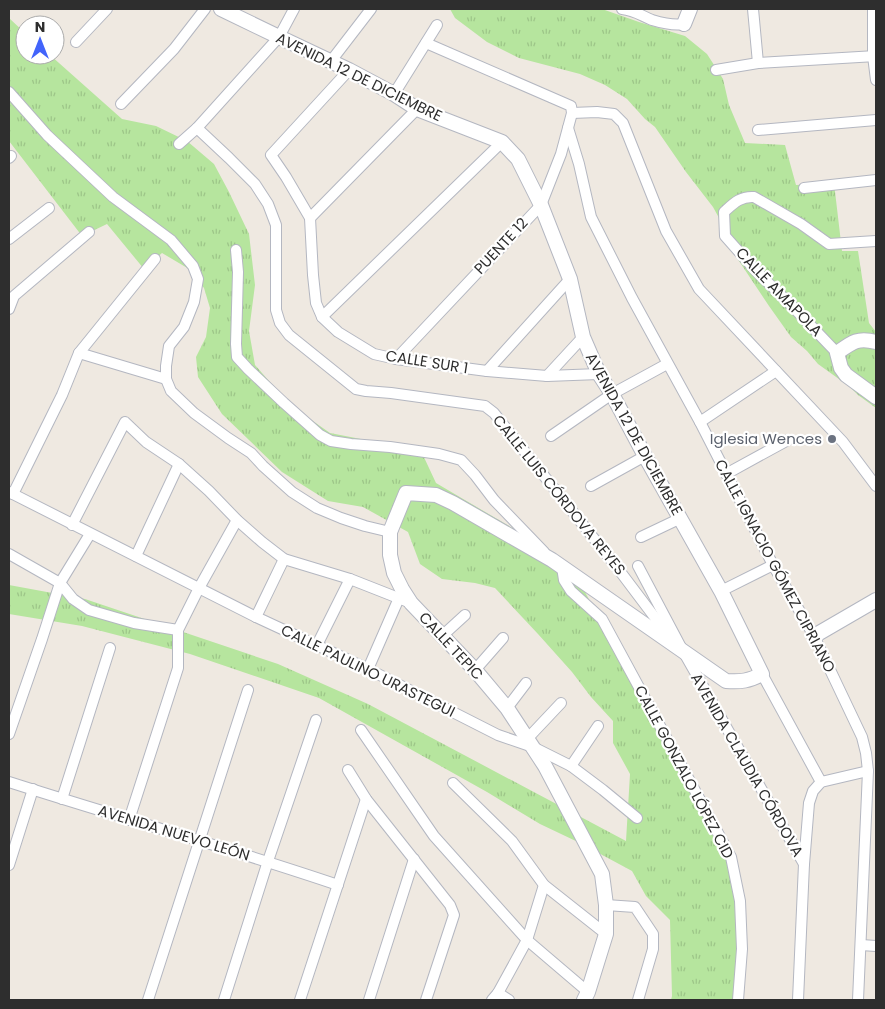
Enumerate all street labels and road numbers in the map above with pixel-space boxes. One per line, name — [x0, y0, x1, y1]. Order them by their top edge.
street label: AVENIDA 12 DE DICIEMBRE — [272, 27, 446, 126]
street label: PUENTE 12 — [469, 213, 532, 279]
street label: CALLE AMAPOLA — [731, 242, 827, 341]
street label: CALLE SUR 1 — [384, 345, 470, 378]
street label: AVENIDA 12 DE DICIEMBRE — [581, 349, 688, 519]
street label: CALLE LUIS CÓRDOVA REYES — [488, 410, 631, 579]
street label: CALLE IGNACIO GÓMEZ CIPRIANO — [710, 455, 841, 676]
street label: CALLE TEPIC — [414, 607, 488, 684]
street label: CALLE PAULINO URASTEGUI — [278, 619, 459, 722]
street label: AVENIDA CLAUDIA CÓRDOVA — [686, 669, 809, 860]
street label: CALLE GONZALO LÓPEZ CID — [630, 681, 739, 862]
street label: AVENIDA NUEVO LEÓN — [96, 799, 253, 866]

